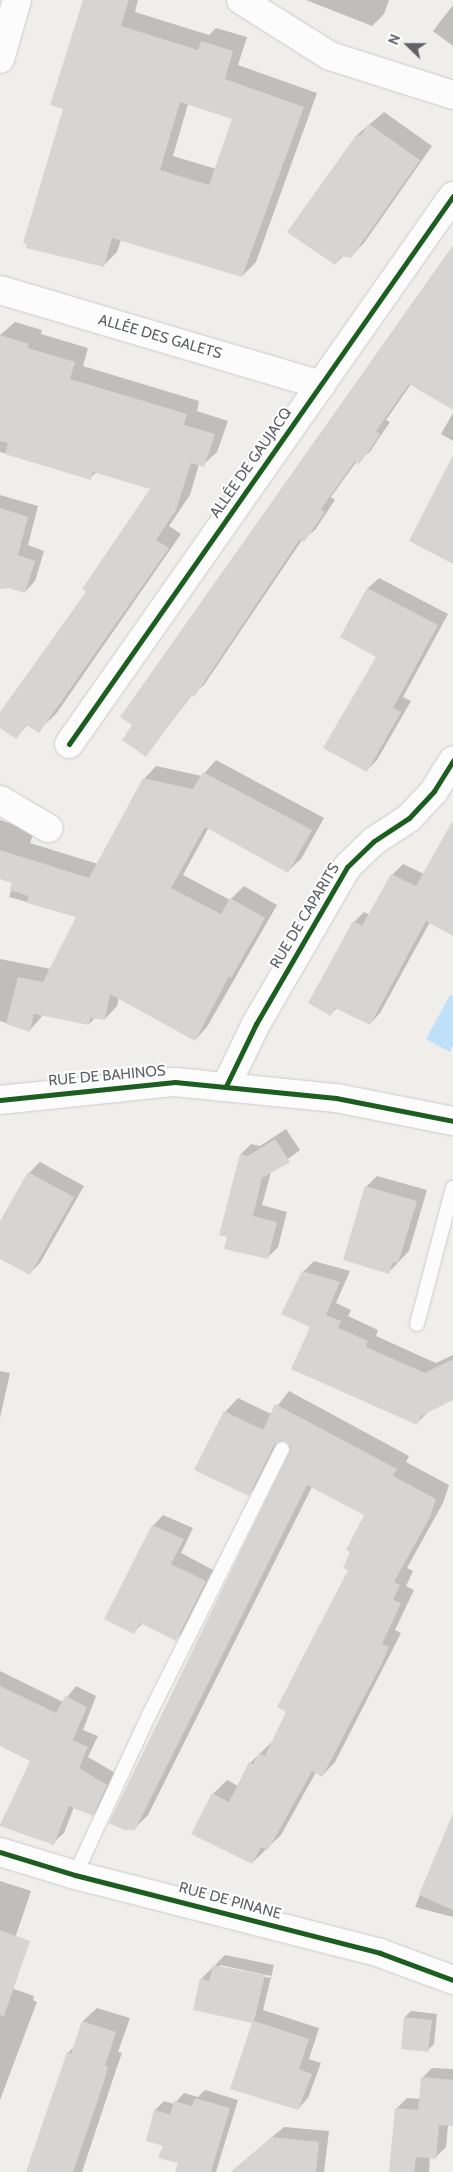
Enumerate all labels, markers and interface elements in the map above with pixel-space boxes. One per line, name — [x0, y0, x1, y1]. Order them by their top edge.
north arrow — [383, 20, 433, 70]
text: N — [384, 31, 404, 47]
street label: ALLÉE DES GALETS — [96, 311, 224, 363]
street label: ALLÉE DE GAUJACQ — [206, 404, 296, 522]
street label: RUE DE CAPARITS — [267, 860, 343, 972]
street label: RUE DE BAHINOS — [48, 1062, 166, 1090]
street label: RUE DE PINANE — [177, 1879, 283, 1923]

